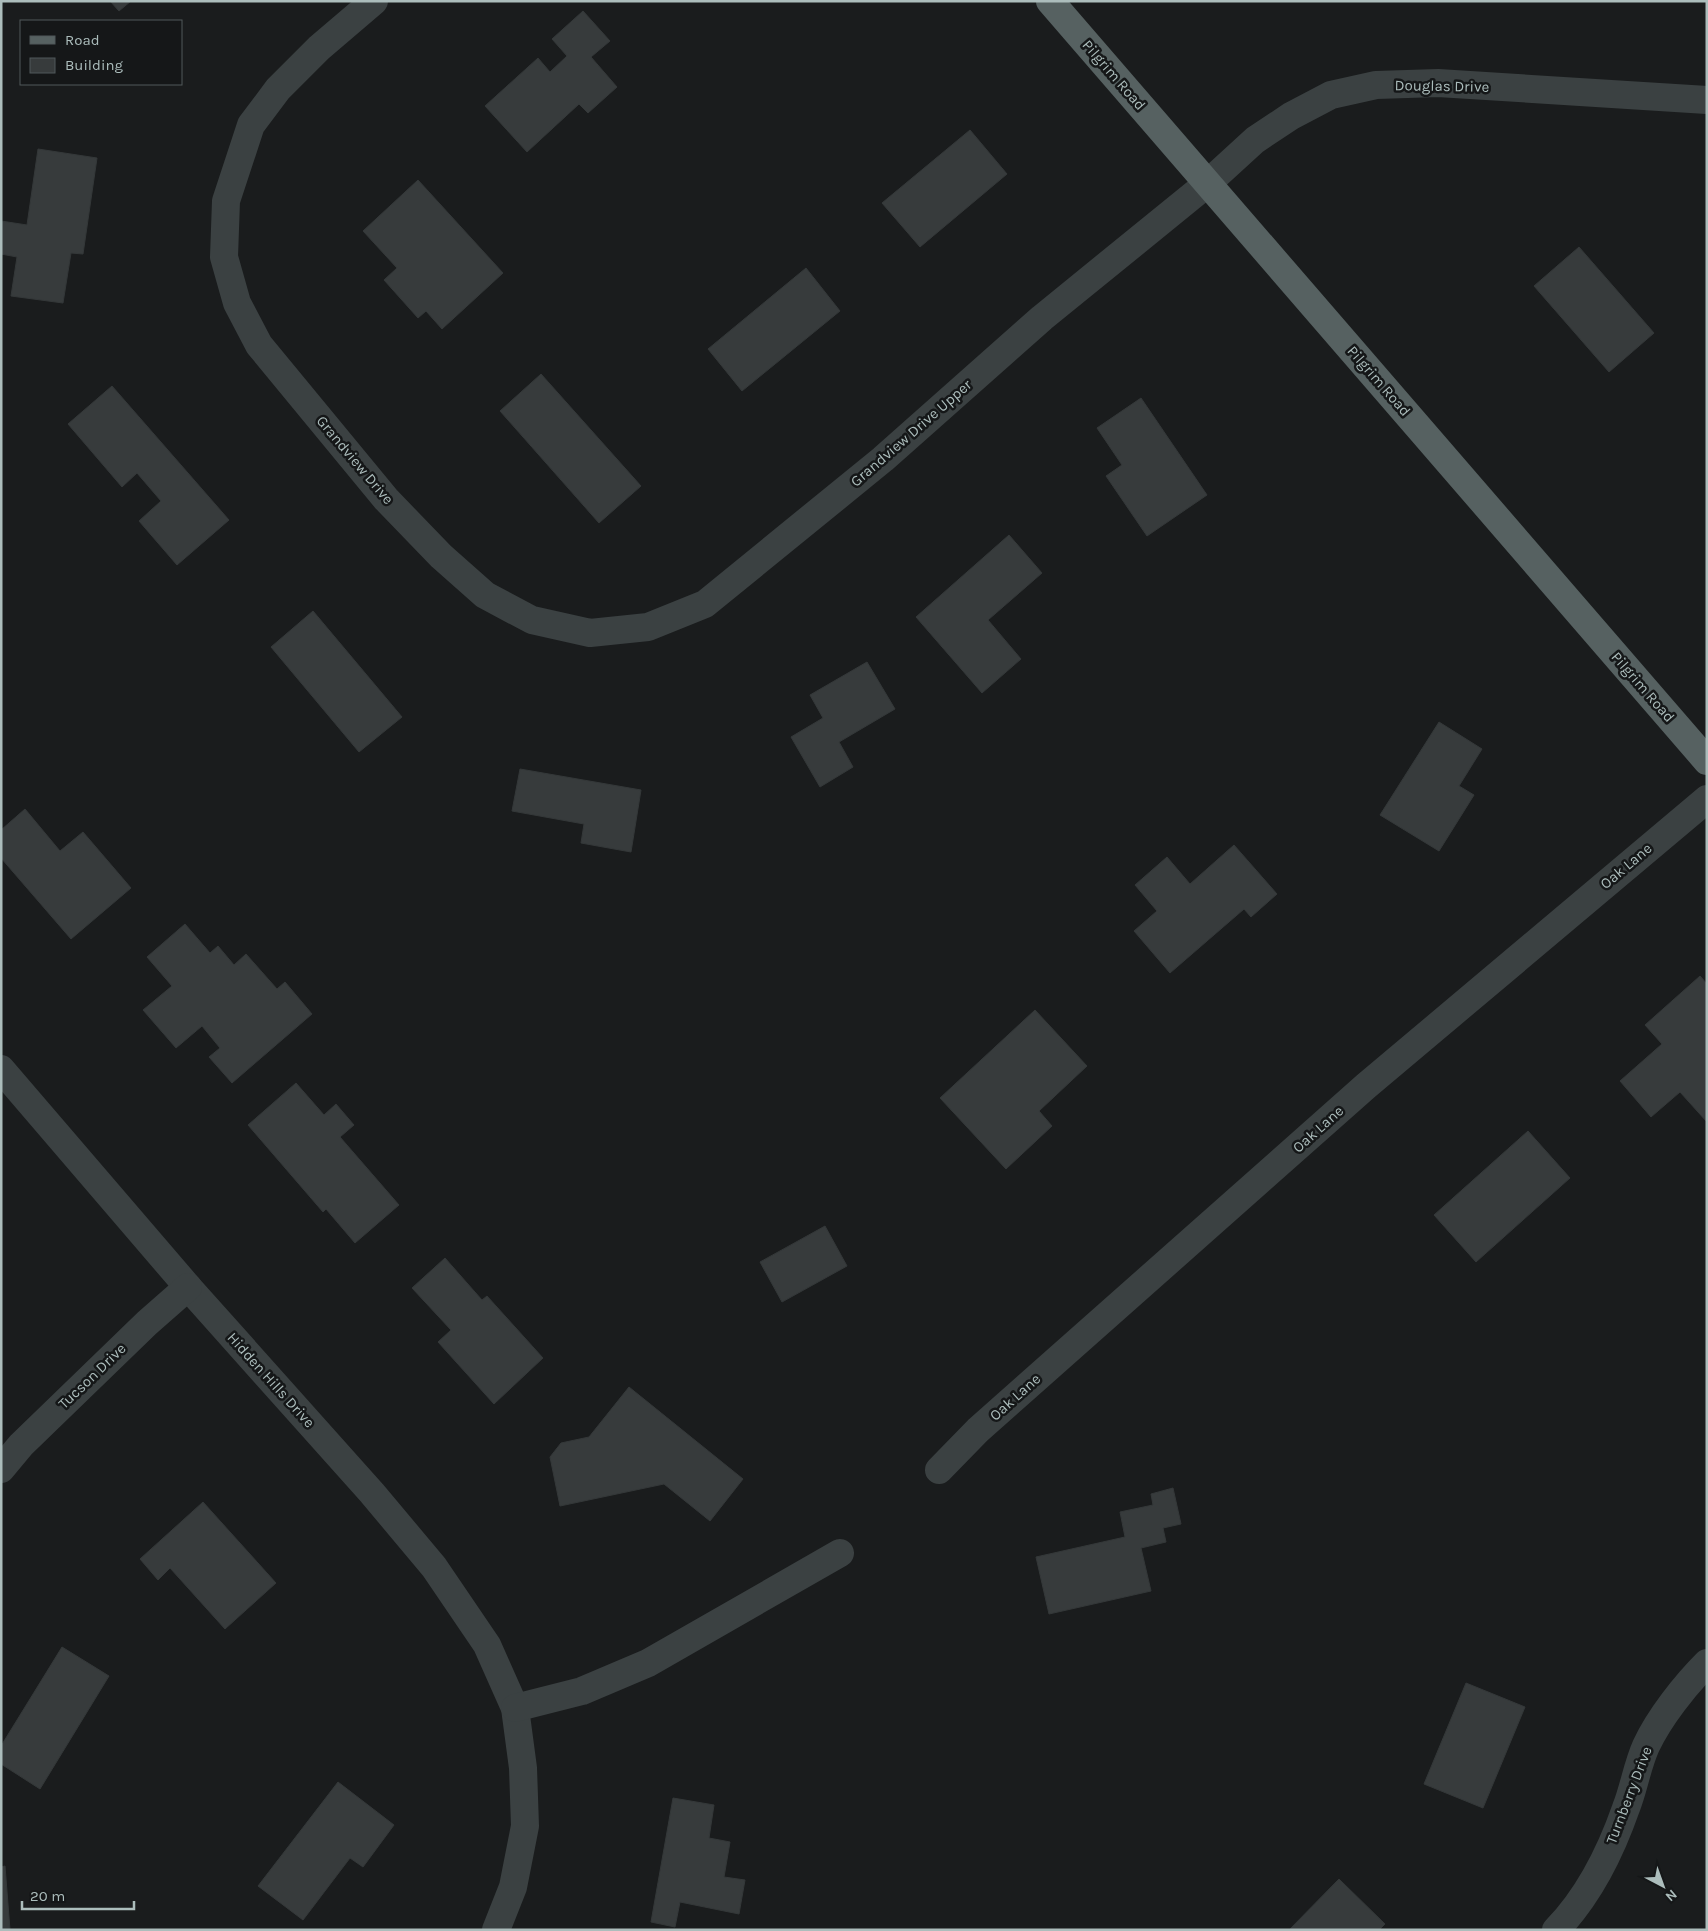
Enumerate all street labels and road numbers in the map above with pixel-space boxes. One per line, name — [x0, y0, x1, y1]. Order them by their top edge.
street label: Pilgrim Road — [1079, 36, 1149, 114]
street label: Douglas Drive — [1395, 76, 1489, 96]
street label: Pilgrim Road — [1344, 342, 1414, 420]
street label: Grandview Drive Upper — [847, 375, 976, 490]
street label: Grandview Drive — [313, 412, 397, 508]
street label: Pilgrim Road — [1608, 648, 1678, 726]
street label: Oak Lane — [1596, 839, 1656, 893]
street label: Oak Lane — [1289, 1102, 1347, 1156]
street label: Hidden Hills Drive — [224, 1329, 318, 1431]
street label: Tucson Drive — [54, 1339, 130, 1413]
street label: Oak Lane — [986, 1370, 1044, 1424]
street label: Turnberry Drive — [1602, 1744, 1656, 1846]

